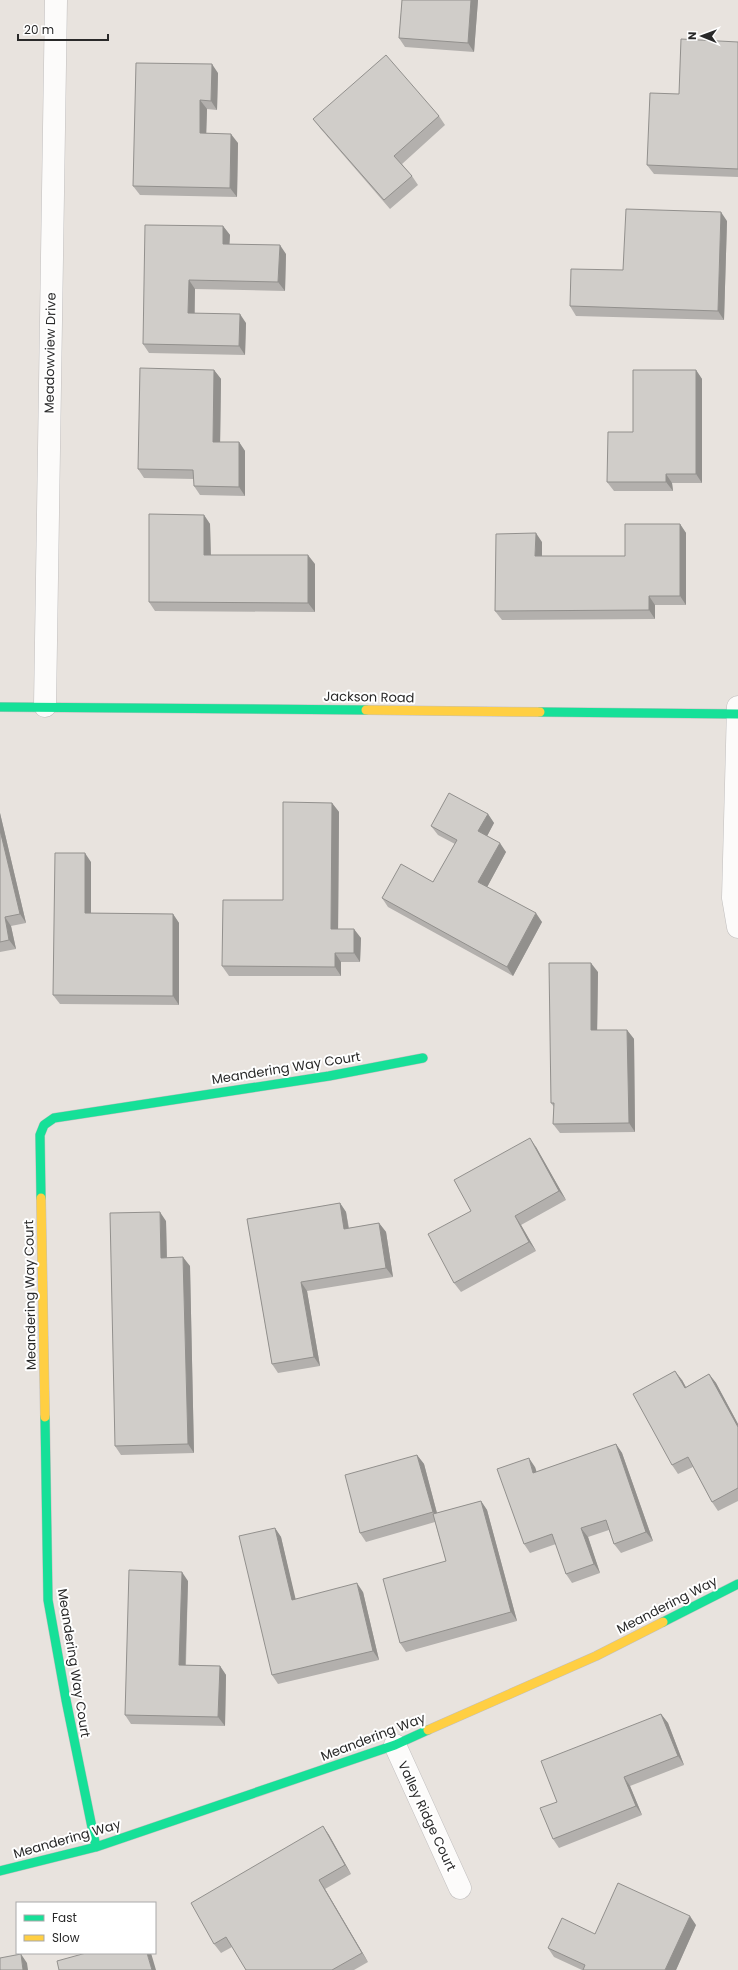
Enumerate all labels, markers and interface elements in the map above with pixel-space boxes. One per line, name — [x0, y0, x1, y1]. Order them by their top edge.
scale bar — [18, 16, 108, 42]
north arrow — [682, 16, 722, 56]
text: 20 m — [24, 21, 54, 38]
text: N — [684, 32, 700, 40]
street label: Meadowview Drive — [39, 292, 61, 414]
street label: Jackson Road — [323, 687, 415, 707]
street label: Meandering Way Court — [210, 1047, 362, 1089]
street label: Meandering Way Court — [19, 1219, 41, 1370]
street label: Meandering Way — [613, 1571, 721, 1639]
street label: Meandering Way Court — [53, 1587, 95, 1739]
street label: Meandering Way — [318, 1708, 429, 1766]
street label: Valley Ridge Court — [393, 1758, 461, 1874]
street label: Meandering Way — [11, 1814, 123, 1863]
legend — [16, 1902, 156, 1954]
text: Fast — [52, 1909, 77, 1926]
text: Slow — [52, 1929, 80, 1946]

